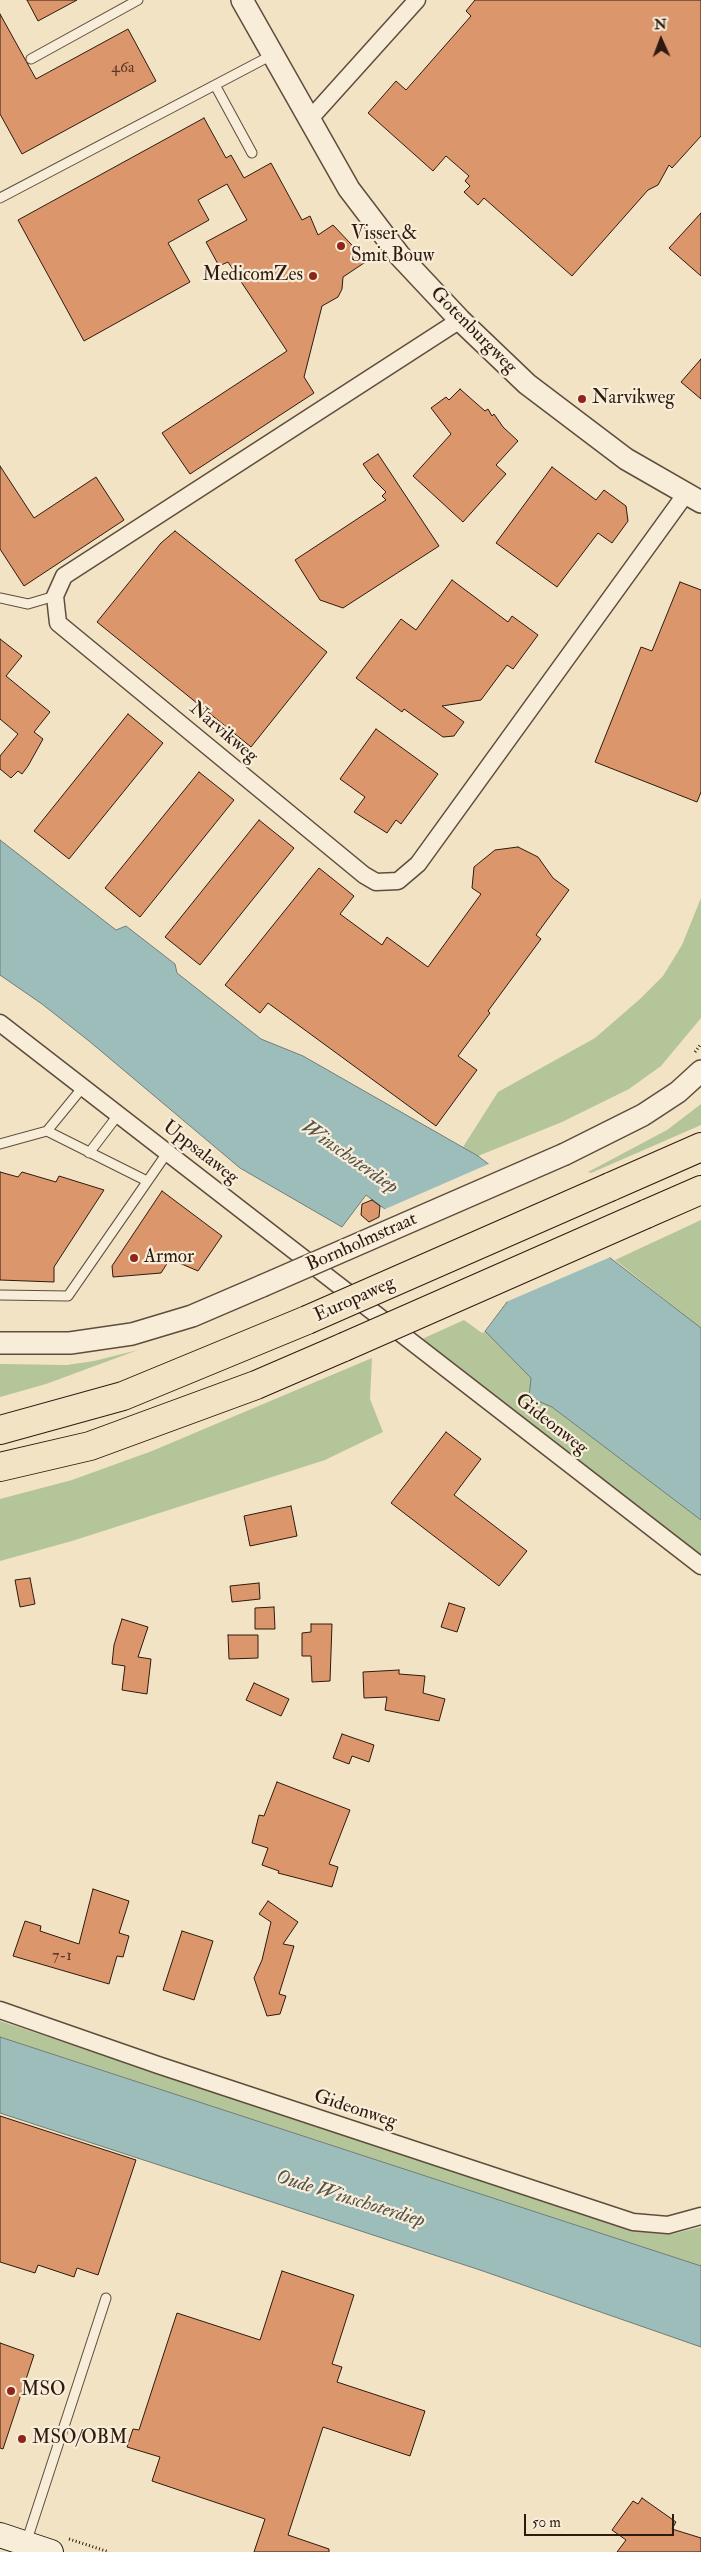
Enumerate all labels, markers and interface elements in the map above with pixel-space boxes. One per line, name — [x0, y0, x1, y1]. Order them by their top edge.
north arrow — [636, 15, 686, 65]
text: N — [654, 16, 667, 33]
house number: 46a — [111, 59, 135, 79]
place label: Visser & Smit Bouw — [351, 224, 434, 268]
marker: Visser & Smit Bouw — [335, 240, 347, 252]
place label: MedicomZes — [203, 265, 303, 287]
marker: MedicomZes — [307, 270, 319, 282]
street label: Gotenburgweg — [425, 283, 521, 379]
place label: Narvikweg — [592, 388, 675, 410]
marker: Narvikweg — [576, 393, 588, 405]
street label: Narvikweg — [184, 698, 262, 768]
street label: Uppsalaweg — [157, 1116, 243, 1190]
water label: Winschoterdiep — [296, 1116, 402, 1200]
street label: Bornholmstraat — [303, 1208, 421, 1278]
place label: Armor — [144, 1247, 194, 1269]
marker: Armor — [128, 1252, 140, 1264]
street label: Europaweg — [311, 1272, 399, 1328]
street label: Gideonweg — [510, 1390, 592, 1460]
house number: 7-1 — [52, 1947, 72, 1967]
street label: Gideonweg — [311, 2086, 399, 2134]
water label: Oude Winschoterdiep — [272, 2166, 428, 2234]
place label: MSO — [21, 2380, 65, 2402]
marker: MSO — [5, 2385, 17, 2397]
place label: MSO/OBM — [32, 2428, 127, 2450]
marker: MSO/OBM — [16, 2433, 28, 2445]
scale bar — [526, 2504, 676, 2536]
text: 50 m — [532, 2513, 561, 2532]

